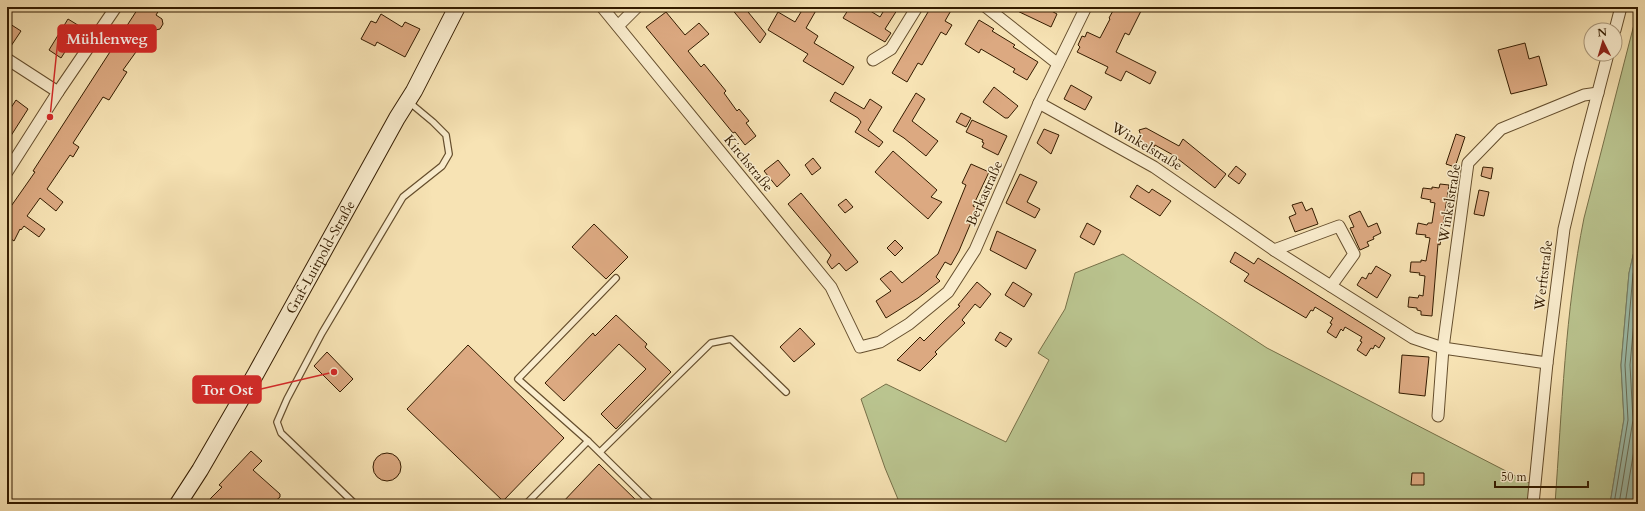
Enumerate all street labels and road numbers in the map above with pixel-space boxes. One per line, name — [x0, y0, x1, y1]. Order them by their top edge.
street label: Winkelstraße — [1107, 117, 1186, 175]
street label: Kirchstraße — [720, 131, 778, 196]
street label: Berkastraße — [962, 158, 1007, 229]
street label: Winkelstraße — [1434, 162, 1465, 245]
street label: Graf-Luitpold-Straße — [282, 197, 360, 317]
street label: Werftstraße — [1530, 239, 1557, 312]

